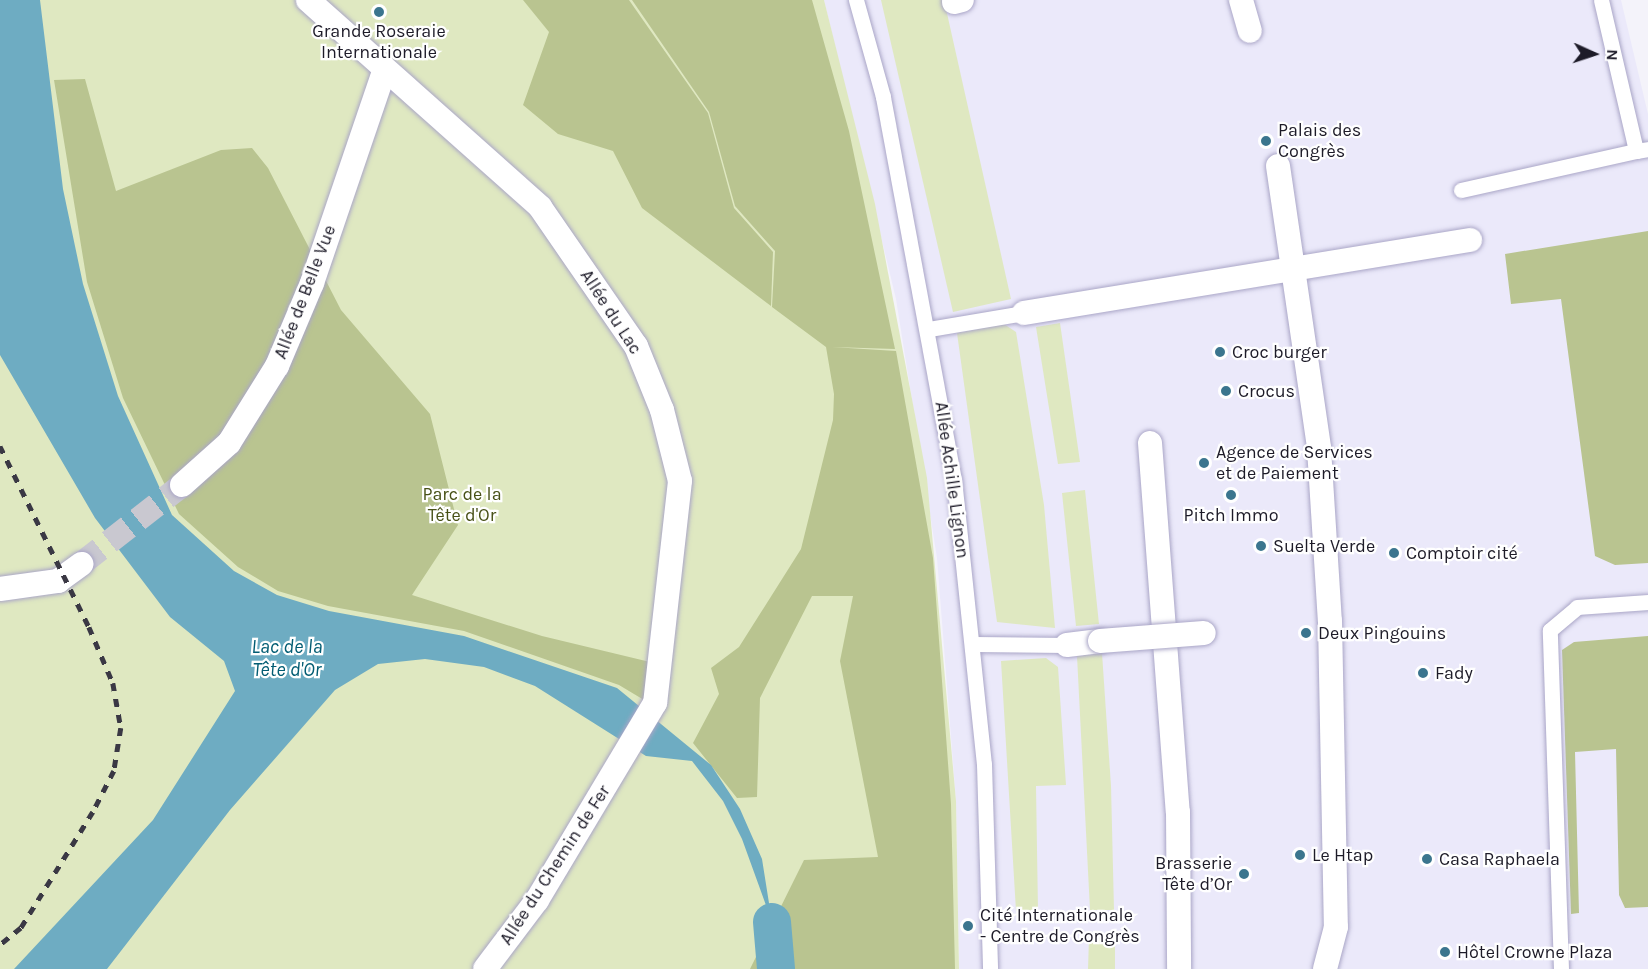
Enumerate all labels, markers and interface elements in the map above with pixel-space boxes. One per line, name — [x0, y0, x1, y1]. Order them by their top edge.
marker: Grande Roseraie Internationale — [372, 5, 386, 19]
place label: Grande Roseraie Internationale — [312, 21, 446, 63]
north arrow — [1564, 24, 1624, 84]
text: N — [1603, 49, 1622, 61]
place label: Palais des Congrès — [1278, 120, 1361, 162]
marker: Palais des Congrès — [1259, 134, 1273, 148]
street label: Allée de Belle Vue — [270, 222, 340, 362]
street label: Allée du Lac — [576, 266, 646, 358]
place label: Croc burger — [1232, 341, 1327, 363]
marker: Croc burger — [1213, 345, 1227, 359]
place label: Crocus — [1238, 380, 1295, 402]
marker: Crocus — [1219, 384, 1233, 398]
street label: Allée Achille Lignon — [930, 400, 974, 560]
place label: Agence de Services et de Paiement — [1216, 442, 1373, 484]
marker: Agence de Services et de Paiement — [1197, 456, 1211, 470]
park label: Parc de la Tête d'Or — [422, 484, 502, 526]
marker: Pitch Immo — [1224, 488, 1238, 502]
place label: Pitch Immo — [1183, 504, 1279, 526]
place label: Suelta Verde — [1273, 535, 1375, 557]
marker: Suelta Verde — [1254, 539, 1268, 553]
place label: Comptoir cité — [1406, 542, 1518, 564]
marker: Comptoir cité — [1387, 546, 1401, 560]
place label: Deux Pingouins — [1318, 622, 1446, 644]
marker: Deux Pingouins — [1299, 626, 1313, 640]
water label: Lac de la Tête d'Or — [251, 634, 323, 681]
place label: Fady — [1435, 662, 1473, 684]
marker: Fady — [1416, 666, 1430, 680]
street label: Allée du Chemin de Fer — [495, 781, 615, 949]
place label: Le Htap — [1312, 844, 1373, 866]
marker: Le Htap — [1293, 848, 1307, 862]
place label: Casa Raphaela — [1439, 848, 1560, 870]
marker: Casa Raphaela — [1420, 852, 1434, 866]
place label: Brasserie Tête d’Or — [1155, 853, 1232, 896]
marker: Brasserie Tête d’Or — [1237, 867, 1251, 881]
place label: Cité Internationale - Centre de Congrès — [980, 905, 1140, 948]
marker: Cité Internationale - Centre de Congrès — [961, 919, 975, 933]
place label: Hôtel Crowne Plaza — [1457, 941, 1612, 963]
marker: Hôtel Crowne Plaza — [1438, 945, 1452, 959]

